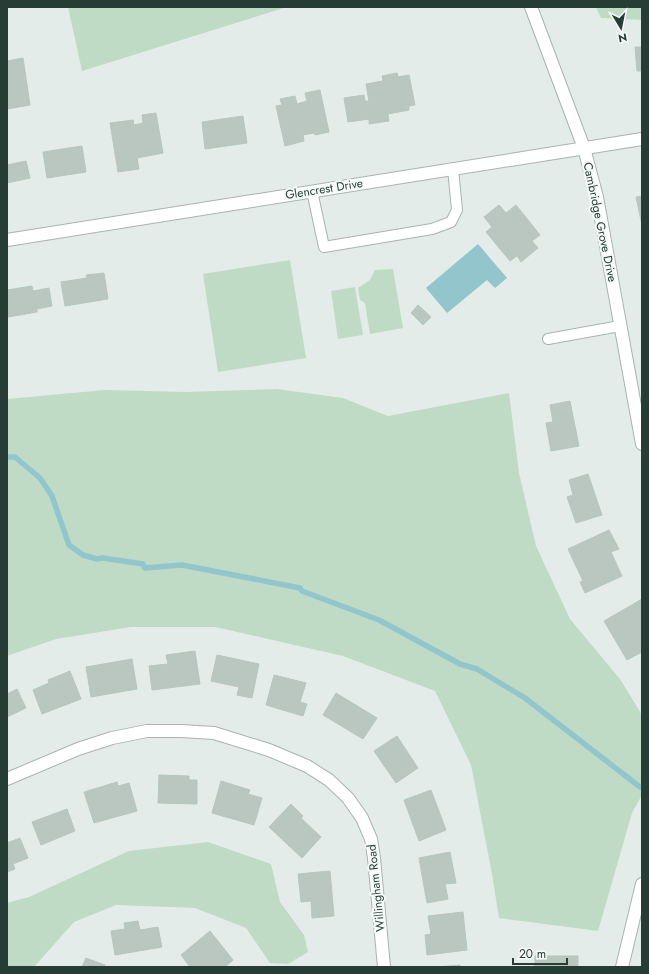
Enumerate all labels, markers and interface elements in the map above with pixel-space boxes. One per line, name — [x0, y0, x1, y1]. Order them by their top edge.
north arrow — [601, 8, 641, 48]
text: N — [617, 29, 628, 46]
street label: Cambridge Grove Drive — [579, 160, 621, 284]
street label: Glencrest Drive — [284, 174, 364, 204]
street label: Willingham Road — [362, 843, 390, 933]
scale bar — [513, 940, 567, 966]
text: 20 m — [519, 945, 546, 963]

